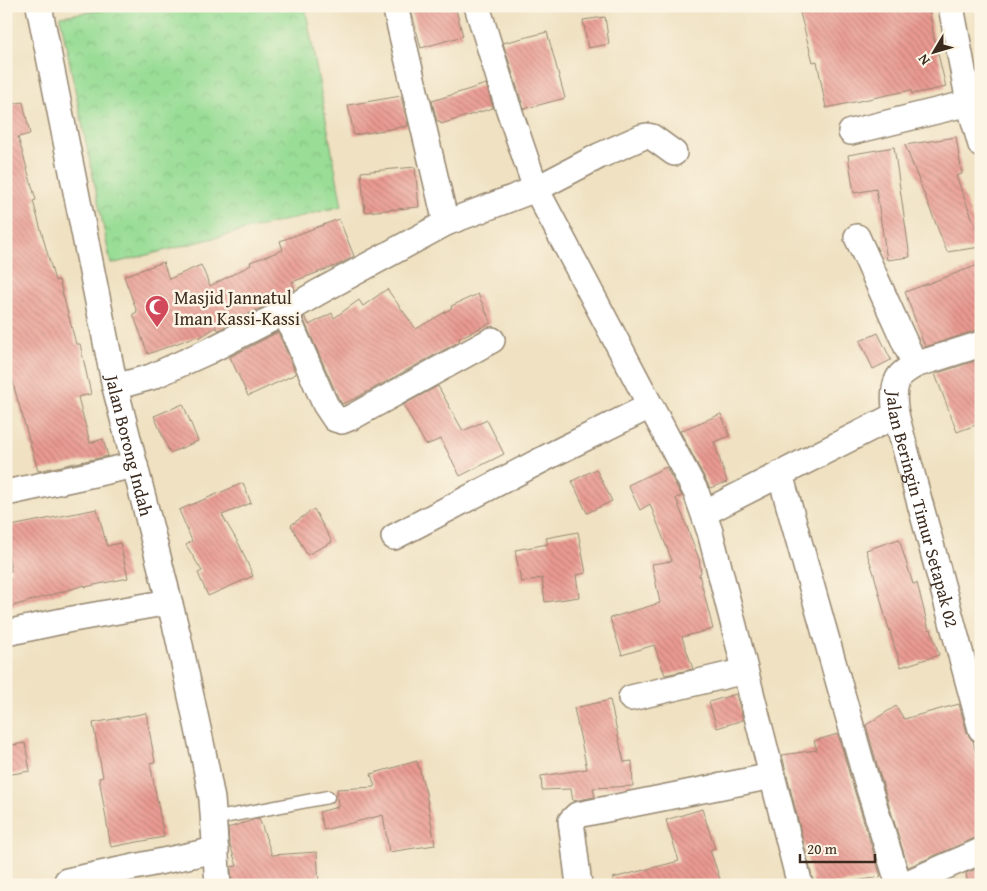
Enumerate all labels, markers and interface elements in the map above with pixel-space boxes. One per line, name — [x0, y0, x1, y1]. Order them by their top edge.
north arrow — [910, 28, 960, 78]
text: N — [913, 50, 935, 70]
place label: Masjid Jannatul Iman Kassi-Kassi — [174, 284, 300, 332]
mosque icon: Masjid Jannatul Iman Kassi-Kassi — [144, 294, 170, 328]
street label: Jalan Borong Indah — [99, 371, 161, 519]
street label: Jalan Beringin Timur Setapak 02 — [881, 389, 966, 630]
scale bar — [800, 831, 874, 863]
text: 20 m — [807, 838, 838, 859]

